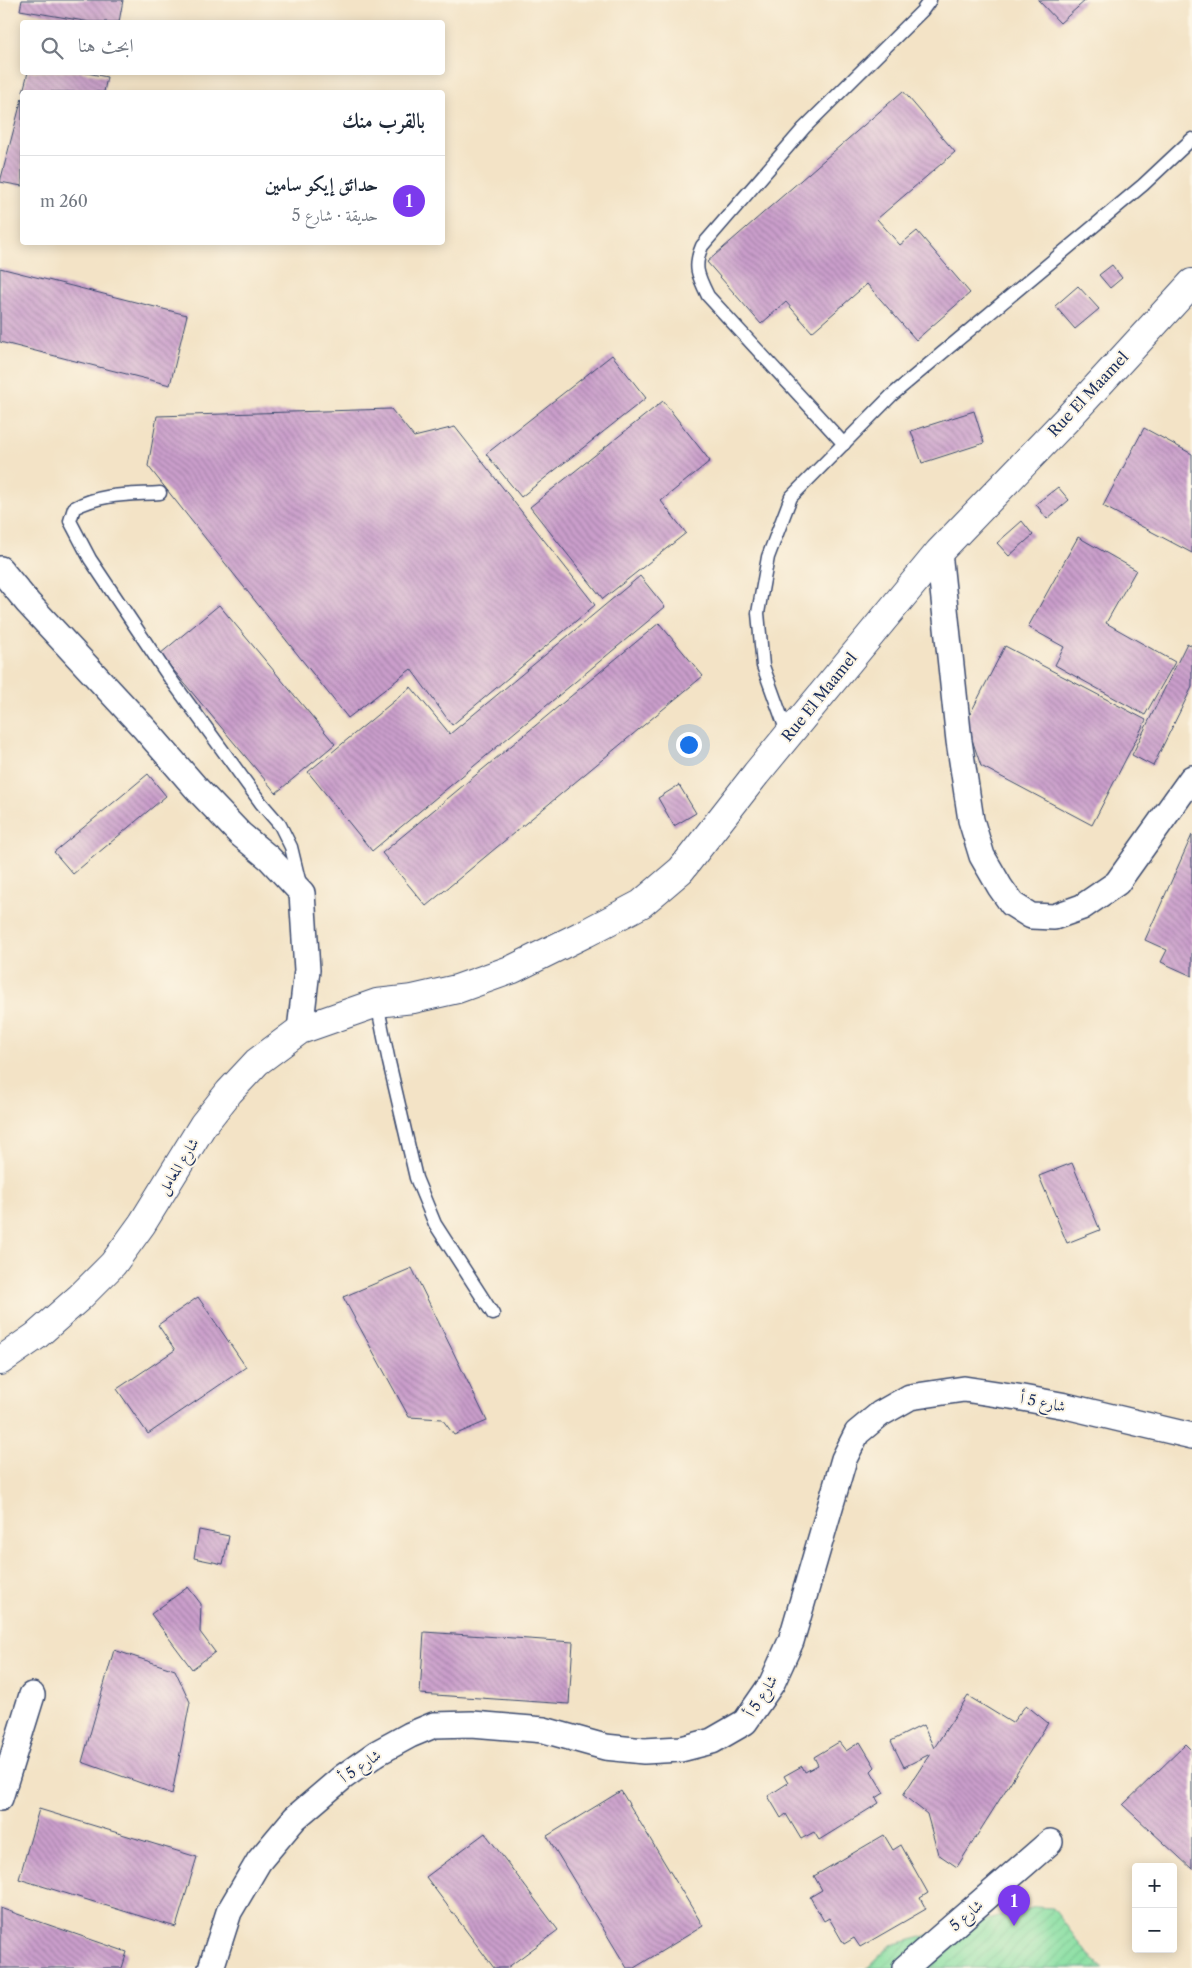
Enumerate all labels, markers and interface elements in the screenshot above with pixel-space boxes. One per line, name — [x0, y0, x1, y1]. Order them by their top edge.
search box — [20, 20, 445, 75]
icon: search — [38, 34, 66, 62]
text: ابحث هنا — [78, 34, 134, 57]
text: بالقرب منك — [342, 108, 425, 133]
text: حدائق إيكو سامين — [265, 173, 378, 196]
text: 260 m — [40, 191, 88, 211]
text: 1 — [405, 191, 413, 211]
text: حديقة · شارع 5 — [292, 205, 378, 225]
street label: Rue El Maamel — [1044, 347, 1133, 440]
street label: Rue El Maamel — [777, 648, 861, 745]
your location — [676, 732, 702, 758]
street label: شارع المعامل — [153, 1134, 206, 1200]
street label: شارع 5 أ — [1018, 1387, 1067, 1420]
street label: شارع 5 أ — [740, 1671, 785, 1723]
street label: شارع 5 أ — [335, 1744, 386, 1790]
map controls — [1132, 1863, 1177, 1953]
button: + — [1132, 1863, 1177, 1908]
pin: 1 — [998, 1885, 1030, 1926]
street label: شارع 5 — [945, 1895, 989, 1938]
button: − — [1132, 1908, 1177, 1953]

